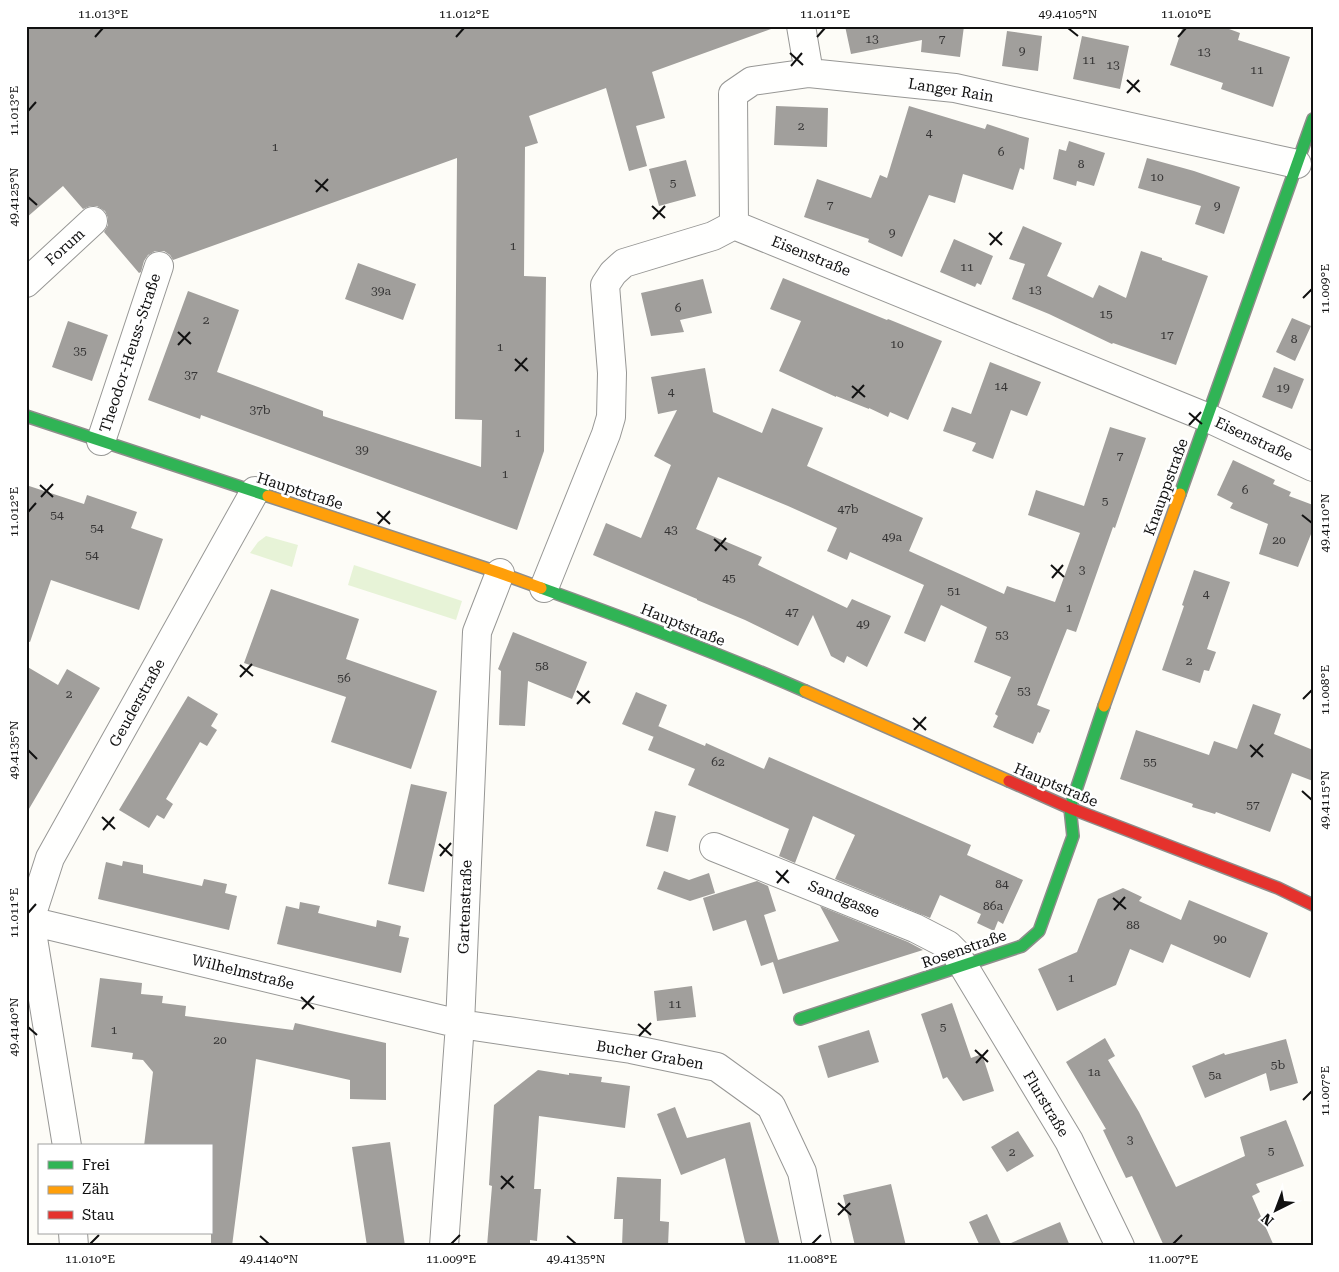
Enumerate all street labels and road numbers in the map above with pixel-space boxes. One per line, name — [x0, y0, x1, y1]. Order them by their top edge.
street label: Langer Rain — [907, 74, 995, 106]
street label: Forum — [42, 224, 89, 269]
street label: Eisenstraße — [769, 232, 853, 280]
street label: Theodor-Heuss-Straße — [96, 271, 164, 435]
street label: Eisenstraße — [1212, 413, 1296, 465]
street label: Knauppstraße — [1140, 436, 1192, 538]
street label: Hauptstraße — [255, 469, 345, 513]
street label: Hauptstraße — [638, 600, 728, 650]
street label: Geuderstraße — [105, 656, 169, 750]
street label: Hauptstraße — [1011, 759, 1101, 811]
street label: Gartenstraße — [454, 860, 476, 954]
street label: Sandgasse — [806, 876, 882, 922]
street label: Rosenstraße — [919, 926, 1009, 972]
street label: Wilhelmstraße — [190, 951, 296, 993]
street label: Bucher Graben — [595, 1037, 706, 1073]
street label: Flurstraße — [1019, 1068, 1073, 1140]

